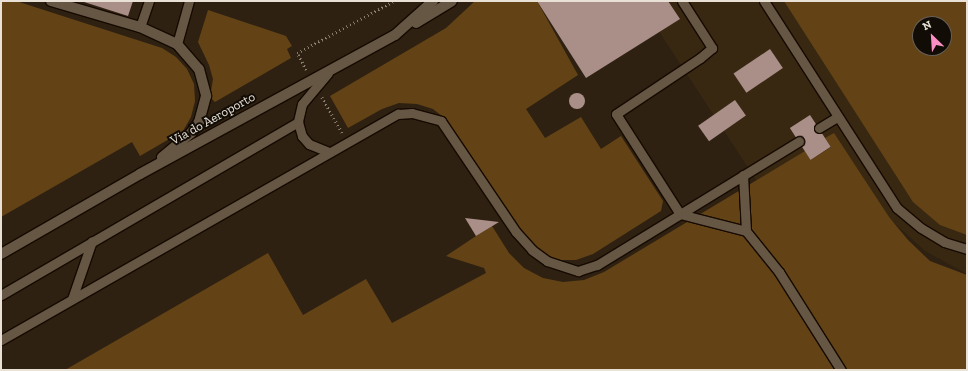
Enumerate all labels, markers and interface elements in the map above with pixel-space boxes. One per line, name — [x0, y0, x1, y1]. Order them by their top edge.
north arrow — [912, 16, 952, 56]
text: N — [921, 18, 934, 33]
street label: Via do Aeroporto — [168, 89, 258, 149]

